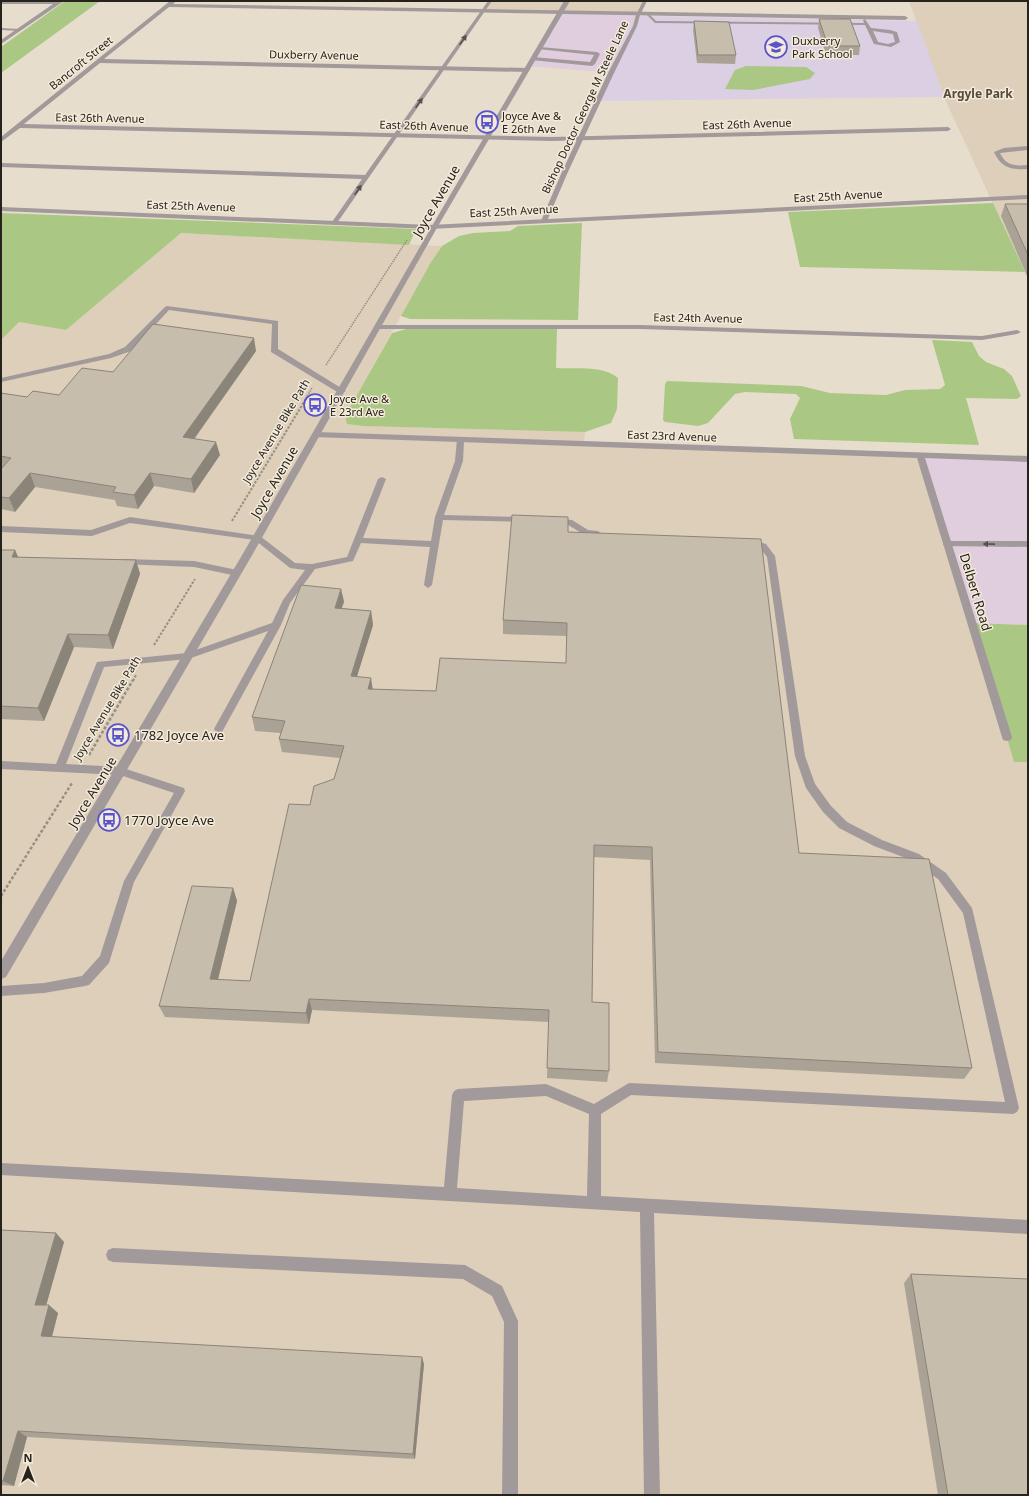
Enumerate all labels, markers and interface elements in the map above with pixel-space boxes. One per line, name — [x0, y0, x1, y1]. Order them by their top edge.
street label: Bishop Doctor George M Steele Lane — [538, 18, 631, 196]
street label: Bancroft Street — [46, 32, 116, 93]
place label: Duxberry Park School — [792, 33, 852, 61]
school or university icon: Duxberry Park School — [763, 34, 789, 60]
one-way arrow — [459, 35, 467, 45]
street label: Duxberry Avenue — [269, 46, 359, 63]
district label: Argyle Park — [943, 85, 1013, 102]
one-way arrow — [415, 98, 423, 108]
place label: Joyce Ave & E 26th Ave — [501, 108, 562, 136]
street label: East 26th Avenue — [55, 109, 145, 126]
bus stop icon: Joyce Ave & E 26th Ave — [474, 109, 500, 135]
street label: East 26th Avenue — [702, 114, 792, 133]
street label: East 26th Avenue — [379, 116, 469, 135]
street label: Joyce Avenue — [407, 162, 464, 242]
one-way arrow — [354, 185, 362, 195]
street label: East 25th Avenue — [793, 186, 883, 205]
street label: East 25th Avenue — [146, 196, 236, 215]
street label: East 25th Avenue — [469, 201, 559, 220]
street label: East 24th Avenue — [653, 309, 743, 326]
street label: Joyce Avenue Bike Path — [240, 376, 312, 486]
place label: Joyce Ave & E 23rd Ave — [329, 391, 390, 419]
bus stop icon: Joyce Ave & E 23rd Ave — [302, 392, 328, 418]
street label: East 23rd Avenue — [627, 426, 717, 445]
street label: Joyce Avenue — [247, 443, 301, 521]
one-way arrow — [982, 541, 995, 547]
street label: Delbert Road — [956, 551, 996, 633]
street label: Joyce Avenue Bike Path — [69, 653, 144, 764]
bus stop icon: 1782 Joyce Ave — [105, 722, 131, 748]
place label: 1782 Joyce Ave — [134, 726, 224, 744]
street label: Joyce Avenue — [63, 753, 120, 833]
bus stop icon: 1770 Joyce Ave — [96, 807, 122, 833]
place label: 1770 Joyce Ave — [124, 811, 214, 829]
north arrow — [8, 1448, 48, 1488]
text: N — [24, 1450, 32, 1465]

